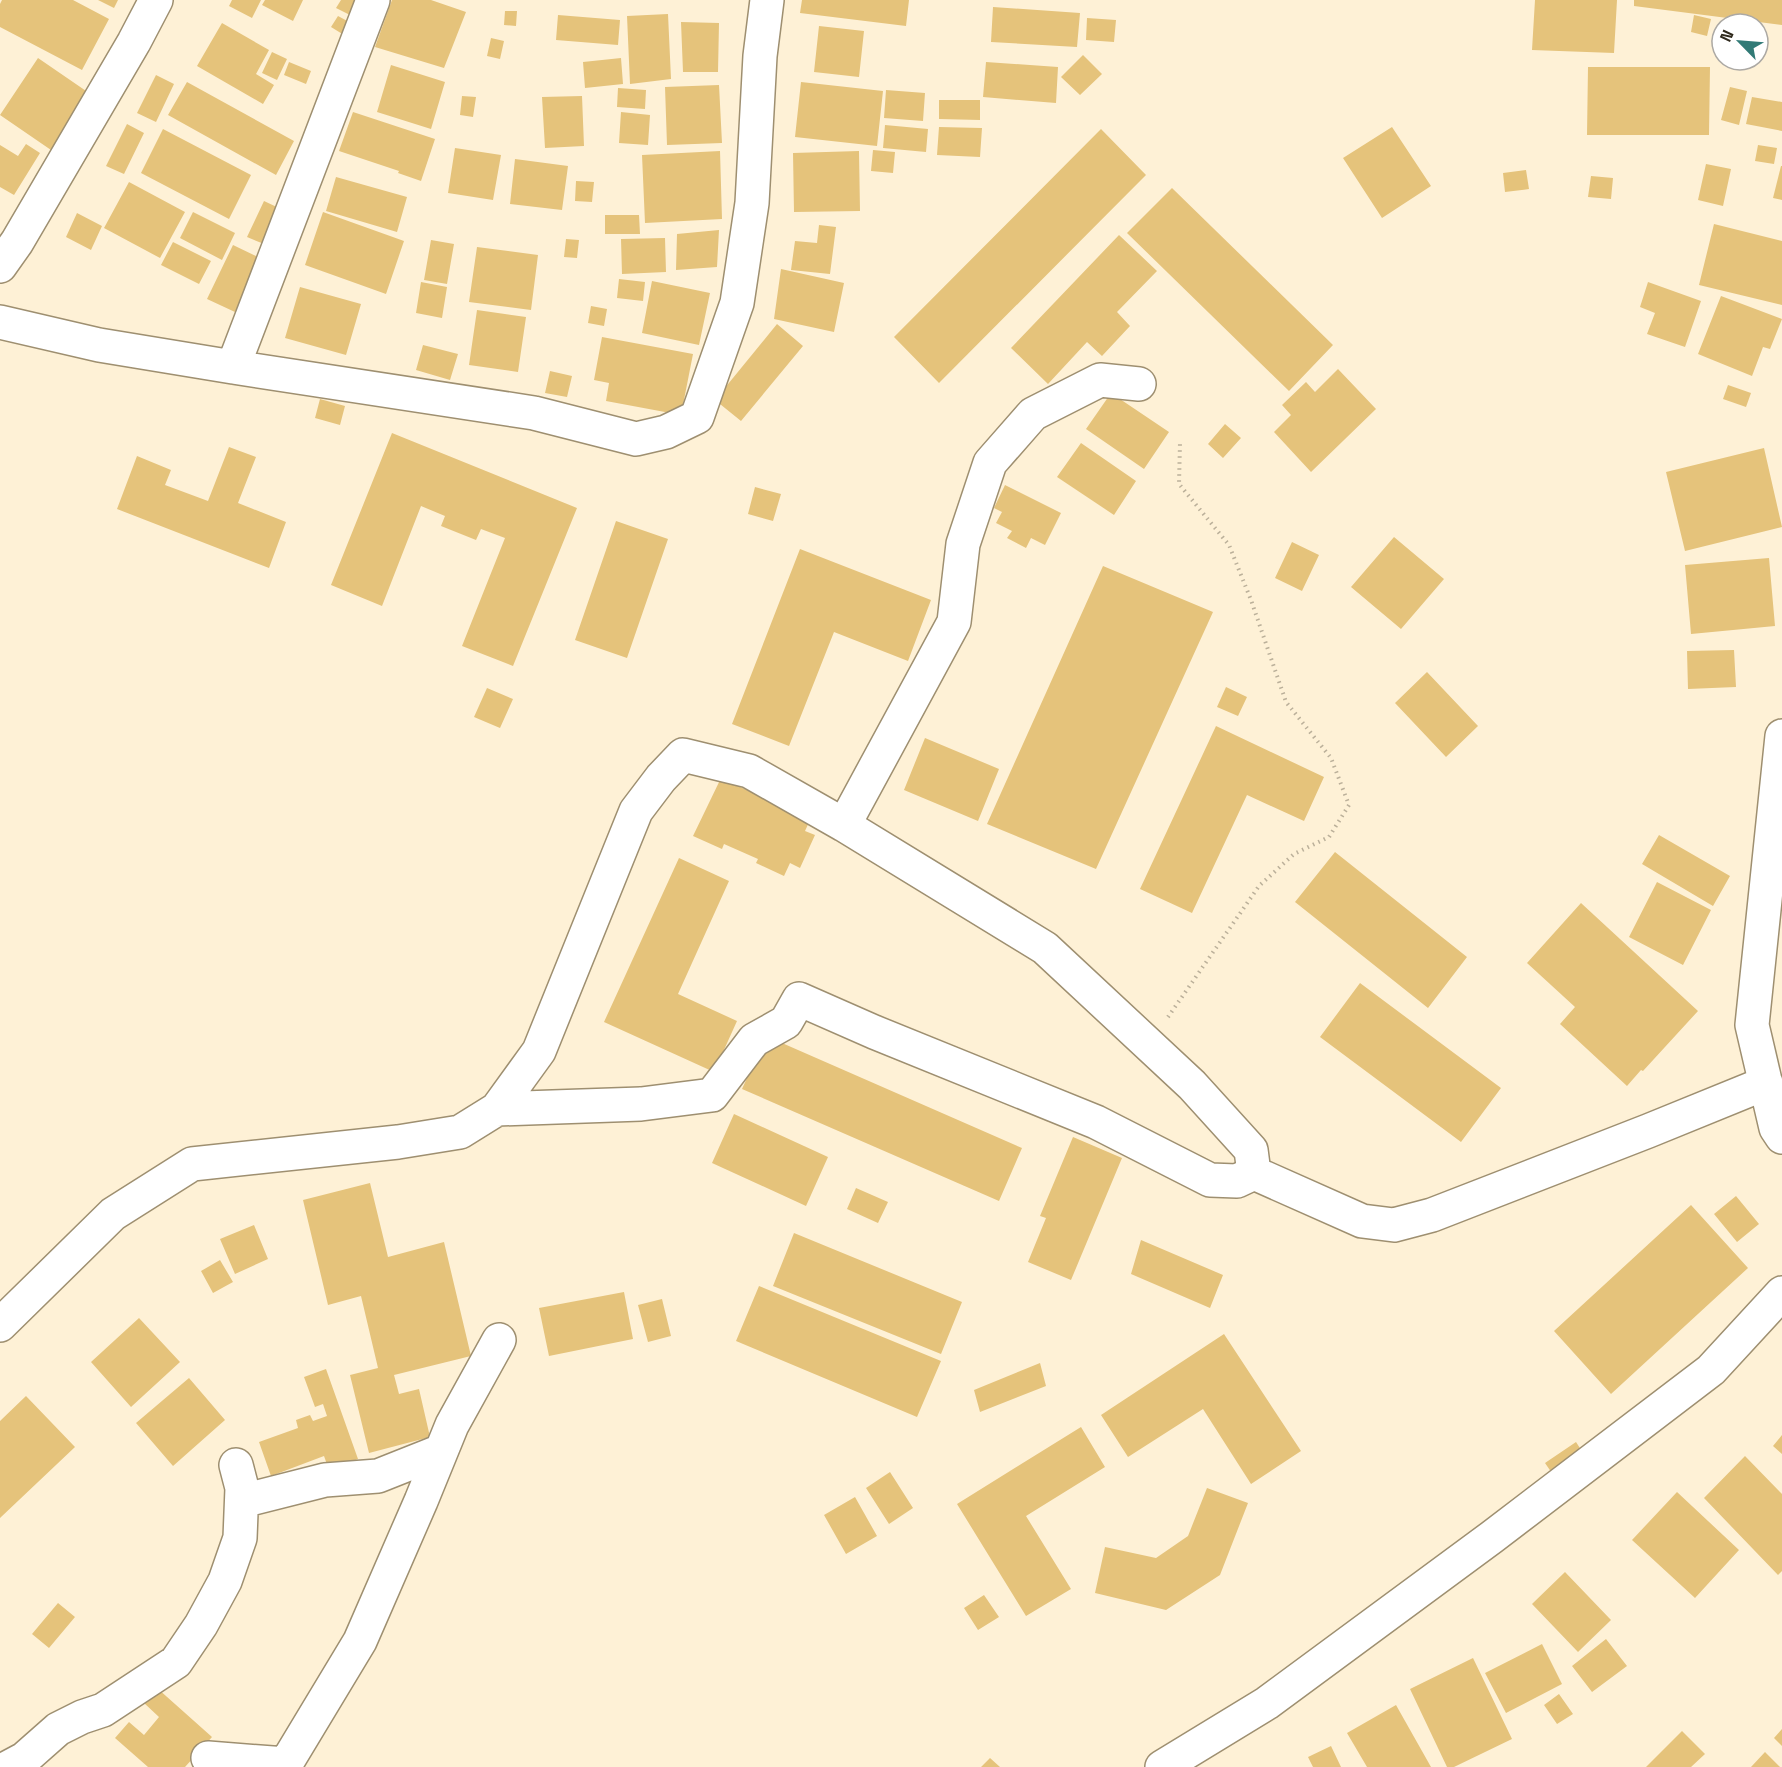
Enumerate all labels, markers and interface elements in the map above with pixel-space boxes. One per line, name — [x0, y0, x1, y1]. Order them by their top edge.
north arrow — [1710, 12, 1770, 72]
text: N — [1715, 27, 1739, 45]

